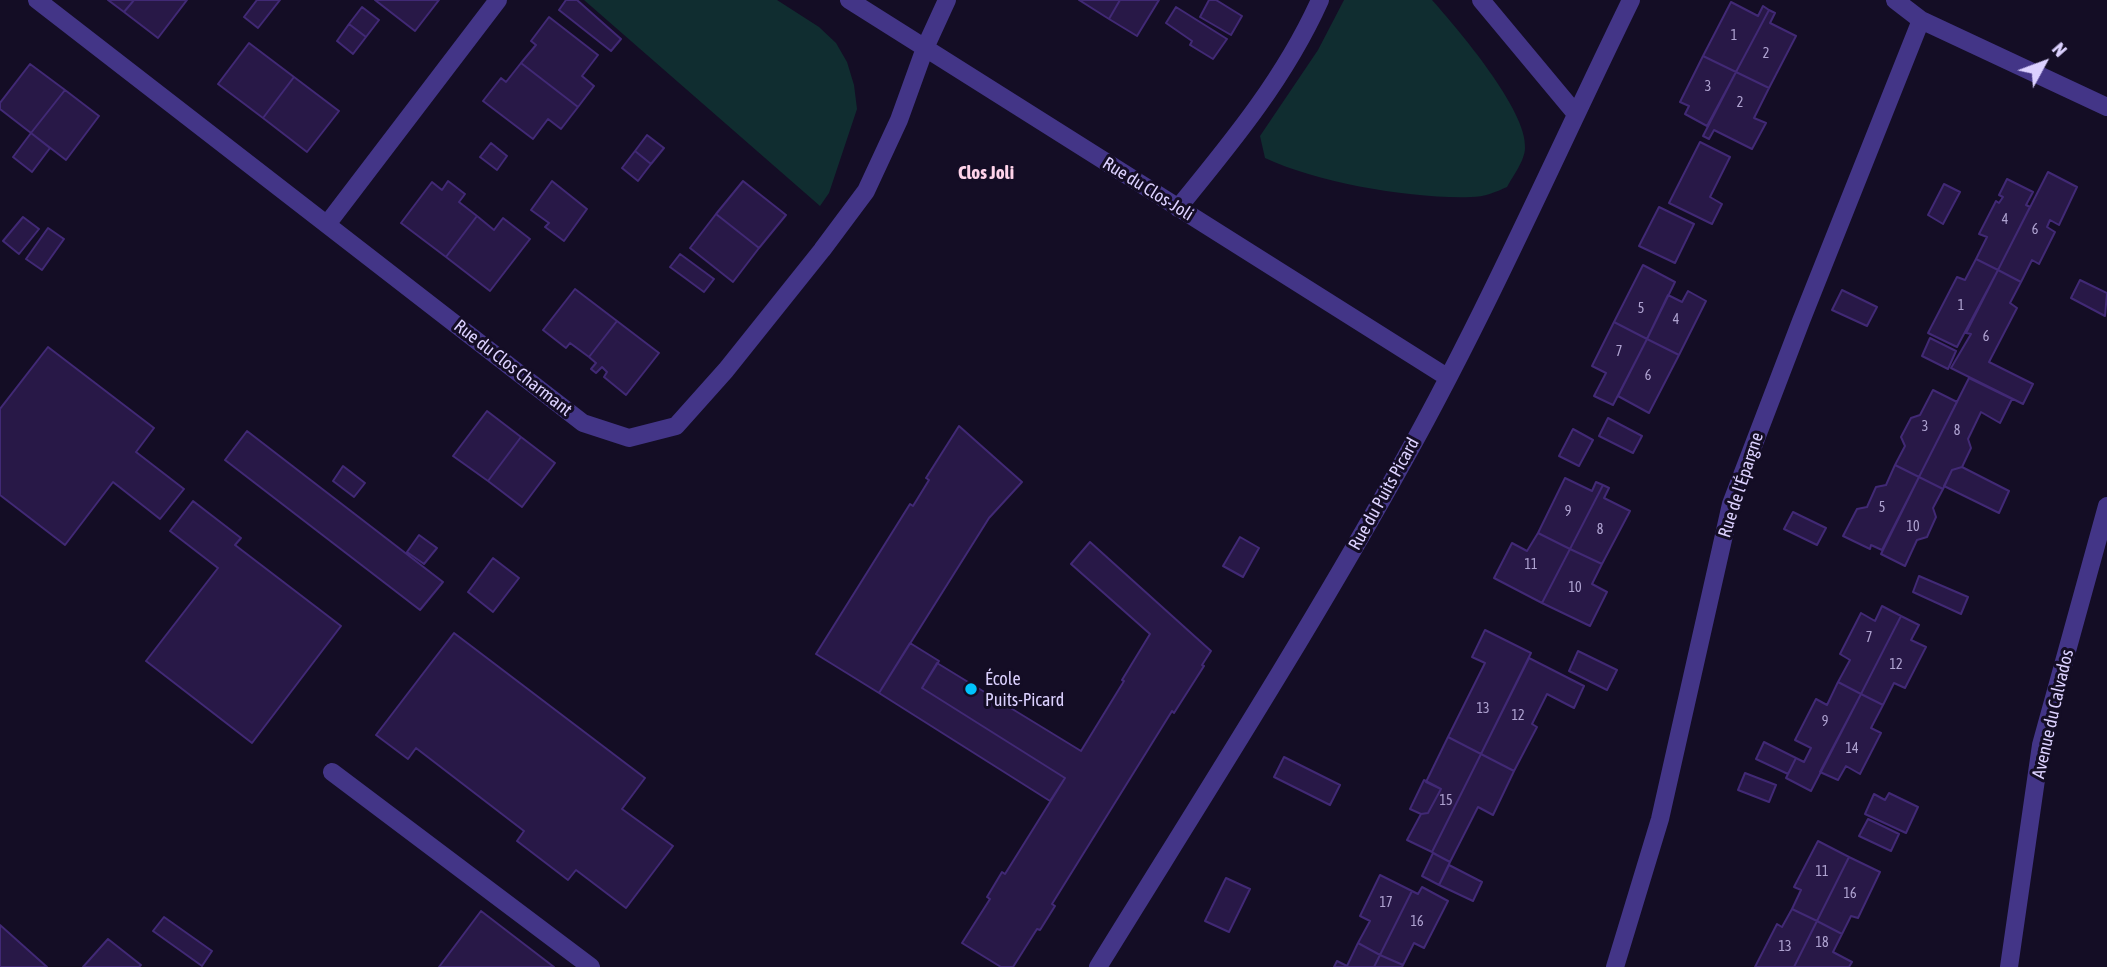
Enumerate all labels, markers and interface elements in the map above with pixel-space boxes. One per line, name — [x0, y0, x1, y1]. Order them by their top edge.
house number: 1 — [1731, 28, 1737, 44]
north arrow — [2009, 28, 2079, 98]
text: N — [2048, 38, 2072, 61]
house number: 2 — [1763, 46, 1769, 62]
house number: 3 — [1705, 79, 1711, 95]
house number: 2 — [1737, 95, 1743, 111]
street label: Rue du Clos-Joli — [1099, 153, 1197, 225]
district label: Clos Joli — [958, 162, 1014, 184]
house number: 4 — [2002, 212, 2008, 228]
house number: 6 — [2032, 222, 2038, 238]
house number: 1 — [1958, 298, 1964, 314]
house number: 5 — [1638, 301, 1644, 317]
house number: 4 — [1673, 312, 1679, 328]
street label: Rue du Clos Charmant — [450, 315, 576, 421]
house number: 6 — [1983, 329, 1989, 345]
house number: 7 — [1616, 344, 1622, 360]
house number: 6 — [1645, 368, 1651, 384]
house number: 3 — [1922, 419, 1928, 435]
house number: 8 — [1954, 423, 1960, 439]
street label: Rue de l'Épargne — [1714, 430, 1768, 540]
street label: Rue du Puits Picard — [1344, 434, 1424, 554]
house number: 5 — [1879, 500, 1885, 516]
house number: 9 — [1565, 504, 1571, 520]
house number: 10 — [1906, 519, 1920, 535]
house number: 8 — [1597, 522, 1603, 538]
house number: 11 — [1524, 557, 1538, 573]
house number: 10 — [1568, 580, 1582, 596]
house number: 7 — [1866, 630, 1872, 646]
street label: Avenue du Calvados — [2028, 647, 2078, 781]
house number: 12 — [1889, 657, 1903, 673]
place label: École Puits-Picard — [985, 668, 1064, 710]
marker: École Puits-Picard — [963, 681, 979, 697]
house number: 13 — [1476, 701, 1490, 717]
house number: 12 — [1511, 708, 1525, 724]
house number: 9 — [1822, 714, 1828, 730]
house number: 14 — [1845, 741, 1859, 757]
house number: 15 — [1439, 793, 1453, 809]
house number: 11 — [1815, 864, 1829, 880]
house number: 16 — [1843, 886, 1857, 902]
house number: 17 — [1379, 895, 1393, 911]
house number: 16 — [1410, 914, 1424, 930]
house number: 18 — [1815, 935, 1829, 951]
house number: 13 — [1778, 939, 1792, 955]

